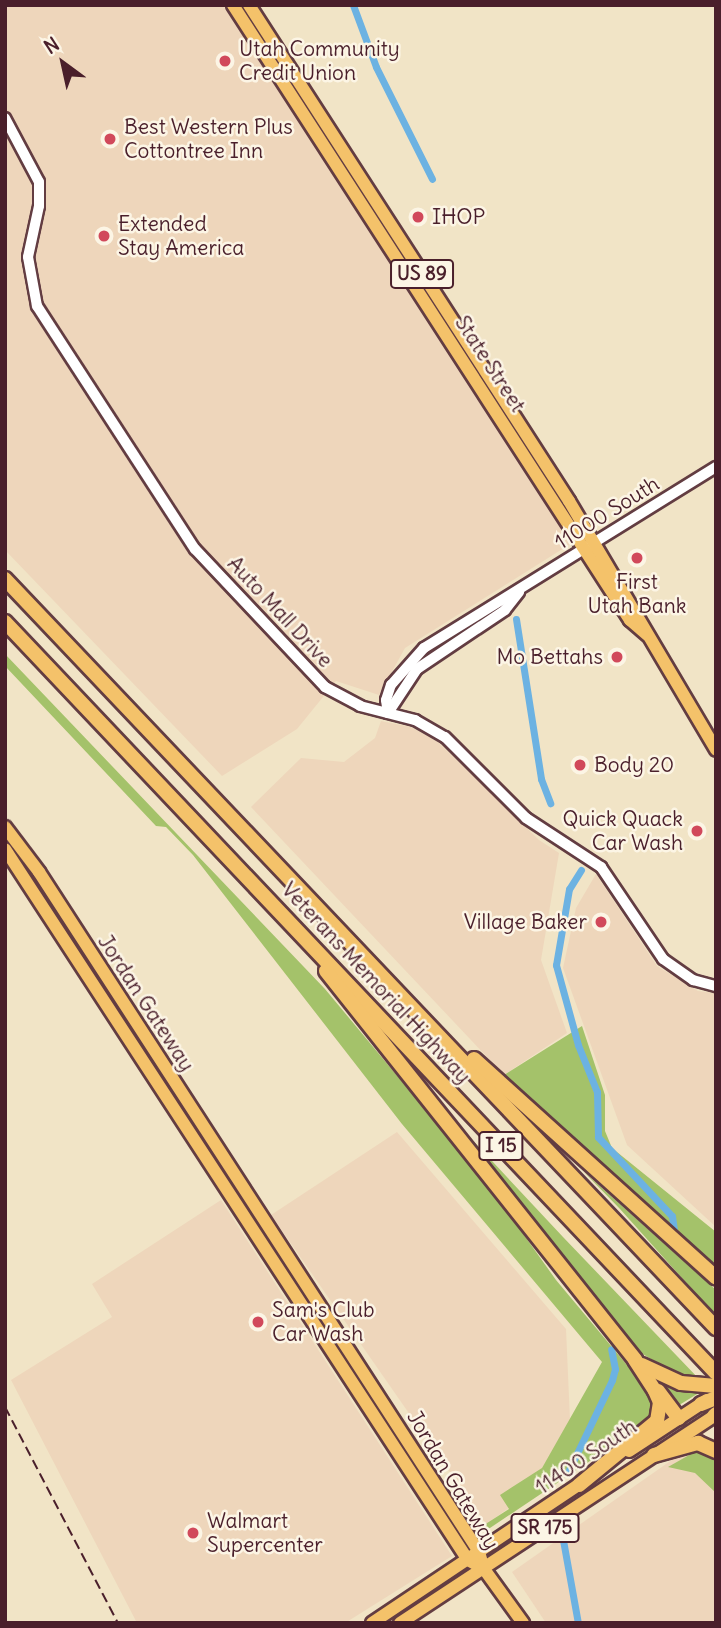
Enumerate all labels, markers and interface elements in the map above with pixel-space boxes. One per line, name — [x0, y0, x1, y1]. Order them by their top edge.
north arrow — [28, 28, 98, 98]
text: N — [40, 32, 64, 59]
place label: Utah Community Credit Union — [239, 36, 400, 86]
marker: Utah Community Credit Union — [217, 53, 233, 69]
place label: Best Western Plus Cottontree Inn — [124, 114, 293, 164]
marker: Best Western Plus Cottontree Inn — [102, 131, 118, 147]
place label: IHOP — [432, 204, 485, 230]
marker: IHOP — [410, 209, 426, 225]
place label: Extended Stay America — [118, 211, 244, 261]
marker: Extended Stay America — [96, 228, 112, 244]
road number: US 89 — [389, 258, 455, 290]
street label: State Street — [450, 311, 530, 417]
street label: 11000 South — [550, 471, 664, 555]
marker: First Utah Bank — [629, 550, 645, 566]
street label: Auto Mall Drive — [222, 551, 338, 673]
place label: First Utah Bank — [587, 569, 687, 619]
place label: Mo Bettahs — [496, 644, 603, 670]
marker: Mo Bettahs — [609, 649, 625, 665]
place label: Body 20 — [594, 752, 674, 778]
marker: Body 20 — [572, 757, 588, 773]
place label: Quick Quack Car Wash — [563, 806, 683, 856]
marker: Quick Quack Car Wash — [689, 823, 705, 839]
street label: Veterans Memorial Highway — [276, 877, 476, 1089]
place label: Village Baker — [464, 909, 587, 935]
marker: Village Baker — [593, 914, 609, 930]
street label: Jordan Gateway — [92, 930, 200, 1076]
road number: I 15 — [478, 1130, 524, 1162]
place label: Sam's Club Car Wash — [272, 1297, 375, 1347]
marker: Sam's Club Car Wash — [250, 1314, 266, 1330]
street label: Jordan Gateway — [402, 1406, 504, 1554]
street label: 11400 South — [531, 1414, 641, 1500]
place label: Walmart Supercenter — [207, 1508, 323, 1558]
road number: SR 175 — [510, 1512, 580, 1544]
marker: Walmart Supercenter — [185, 1525, 201, 1541]

